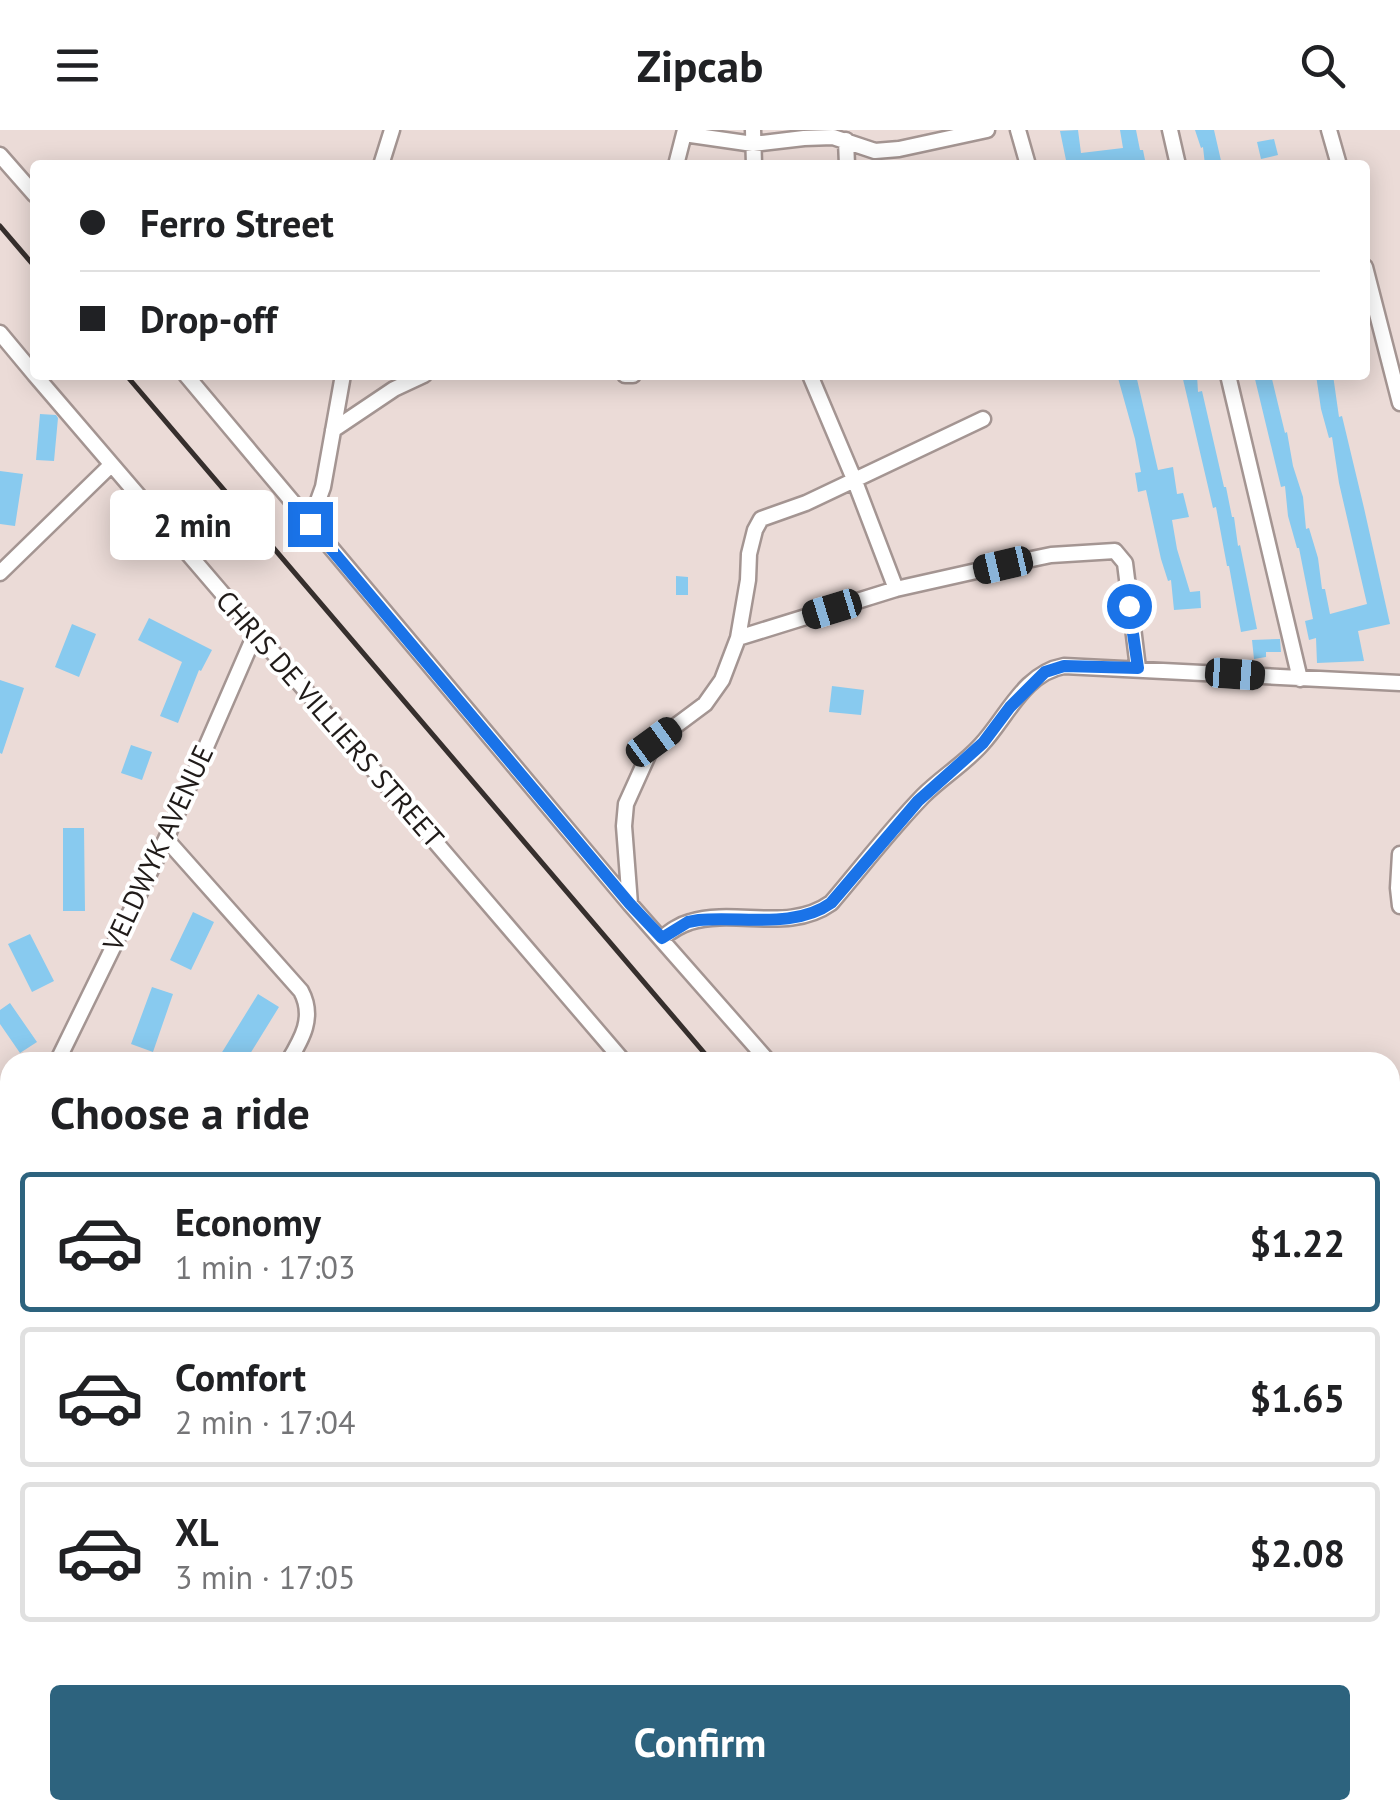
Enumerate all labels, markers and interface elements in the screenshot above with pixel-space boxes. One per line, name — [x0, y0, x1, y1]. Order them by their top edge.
text: Zipcab — [637, 36, 763, 94]
icon: menu — [50, 38, 105, 93]
icon: search — [1295, 38, 1350, 93]
text: Ferro Street — [140, 198, 334, 247]
text: Drop-off — [140, 294, 277, 343]
callout: 2 min — [110, 489, 275, 559]
route end — [288, 502, 333, 547]
text: 2 min — [153, 504, 232, 546]
car — [970, 544, 1036, 586]
street label: CHRIS DE VILLIERS STREET — [208, 582, 453, 856]
route start — [1107, 584, 1152, 629]
car — [799, 586, 865, 632]
car — [1204, 657, 1266, 691]
car — [621, 712, 687, 772]
street label: VELDWYK AVENUE — [93, 739, 221, 958]
text: Choose a ride — [50, 1083, 310, 1141]
icon: car — [55, 1197, 145, 1287]
text: Economy — [175, 1197, 321, 1246]
text: $1.22 — [1249, 1218, 1345, 1267]
text: 1 min · 17:03 — [175, 1246, 355, 1288]
icon: car — [55, 1352, 145, 1442]
text: Comfort — [175, 1352, 306, 1401]
text: $1.65 — [1249, 1373, 1345, 1422]
text: 2 min · 17:04 — [175, 1401, 355, 1443]
icon: car — [55, 1507, 145, 1597]
text: XL — [175, 1507, 219, 1556]
text: $2.08 — [1249, 1528, 1345, 1577]
text: 3 min · 17:05 — [175, 1556, 355, 1598]
button: Confirm — [50, 1685, 1350, 1800]

